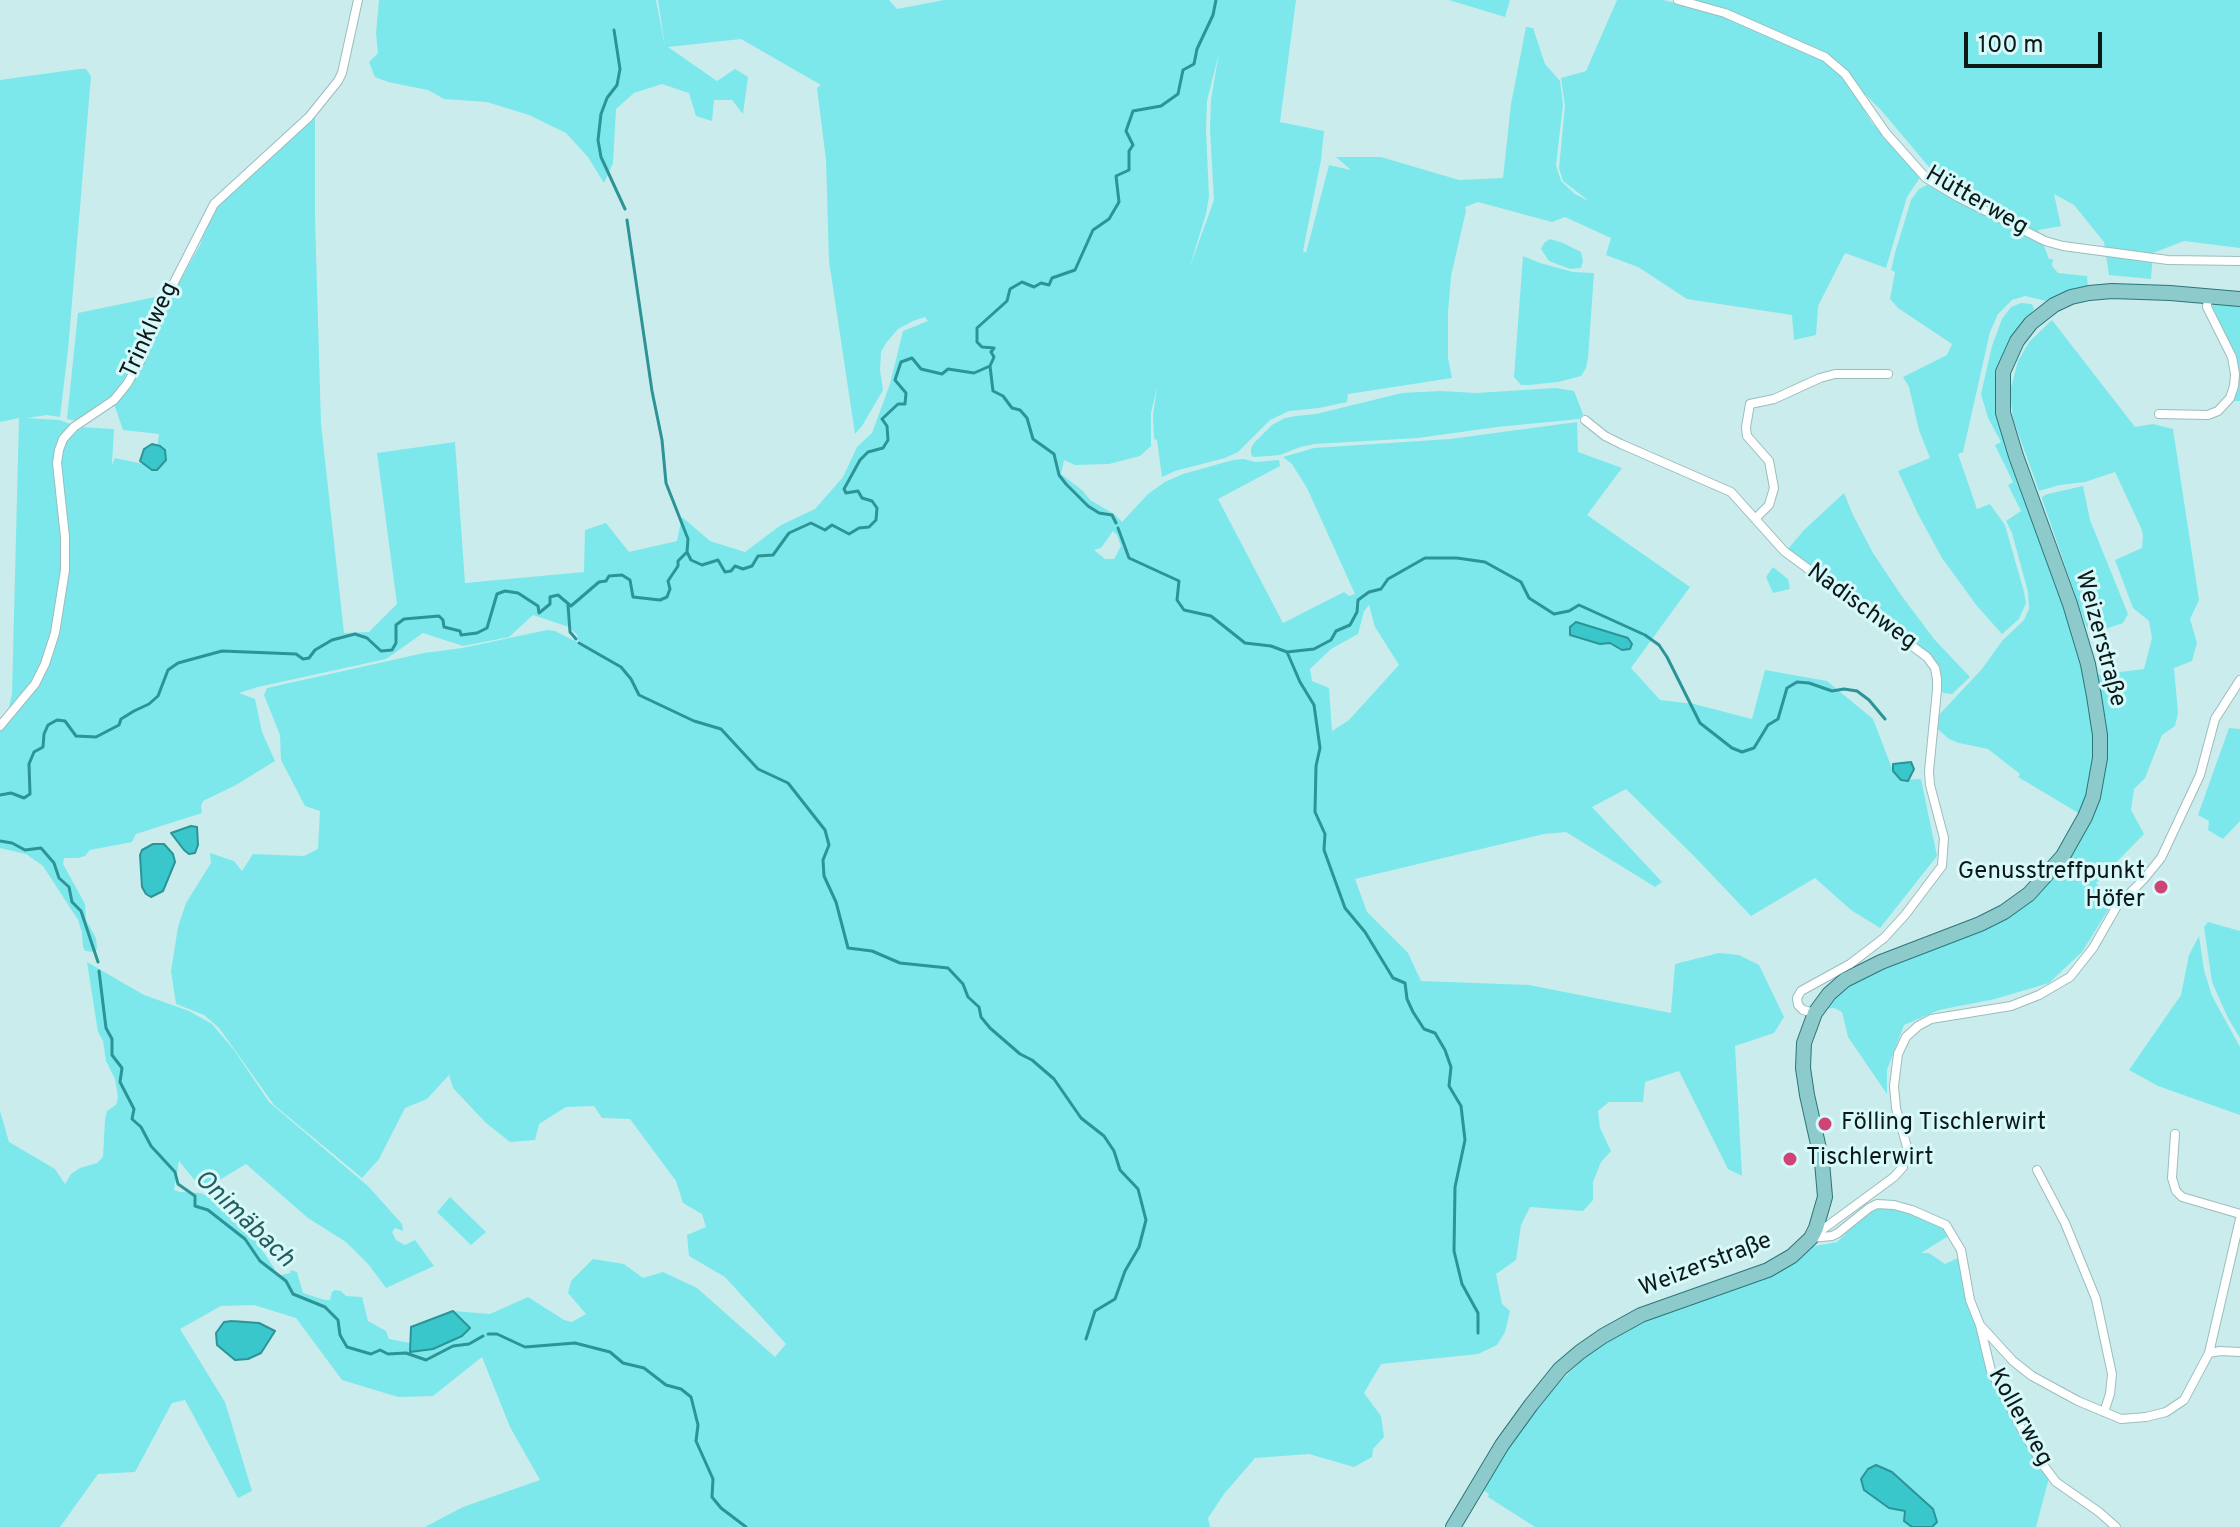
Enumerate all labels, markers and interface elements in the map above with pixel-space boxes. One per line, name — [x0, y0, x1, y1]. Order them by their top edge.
scale bar — [1968, 16, 2106, 66]
text: 100 m — [1978, 31, 2044, 61]
street label: Hütterweg — [1919, 161, 2033, 243]
street label: Trinklweg — [116, 278, 186, 384]
street label: Nadischweg — [1800, 558, 1922, 658]
street label: Weizerstraße — [2067, 568, 2131, 710]
place label: Genusstreffpunkt Höfer — [1958, 859, 2145, 915]
marker: Genusstreffpunkt Höfer — [2152, 878, 2170, 896]
place label: Fölling Tischlerwirt — [1841, 1110, 2046, 1138]
marker: Fölling Tischlerwirt — [1816, 1115, 1834, 1133]
place label: Tischlerwirt — [1806, 1145, 1933, 1173]
marker: Tischlerwirt — [1781, 1150, 1799, 1168]
water label: Onimäbach — [186, 1164, 300, 1276]
street label: Weizerstraße — [1636, 1228, 1776, 1304]
street label: Kollerweg — [1980, 1364, 2058, 1472]

